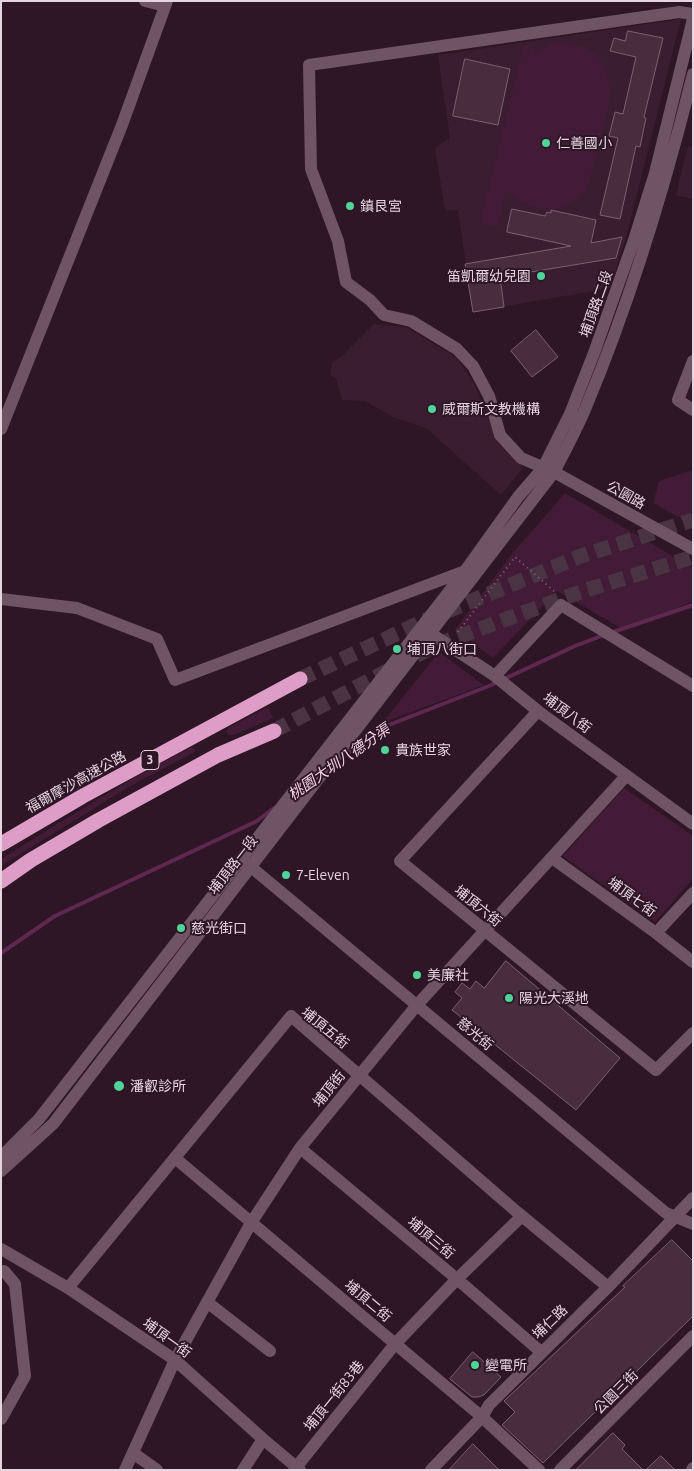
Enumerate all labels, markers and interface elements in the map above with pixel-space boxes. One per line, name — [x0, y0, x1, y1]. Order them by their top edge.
place label: 仁善國小 — [556, 135, 612, 151]
marker: 仁善國小 — [540, 137, 552, 149]
place label: 鎮艮宮 — [360, 198, 402, 214]
marker: 鎮艮宮 — [344, 200, 356, 212]
place label: 笛凱爾幼兒園 — [447, 268, 531, 284]
street label: 埔頂路二段 — [576, 268, 616, 340]
marker: 笛凱爾幼兒園 — [535, 270, 547, 282]
place label: 威爾斯文教機構 — [442, 401, 540, 417]
marker: 威爾斯文教機構 — [426, 403, 438, 415]
street label: 公園路 — [604, 477, 648, 513]
place label: 埔頂八街口 — [407, 641, 477, 657]
marker: 埔頂八街口 — [391, 643, 403, 655]
street label: 埔頂八街 — [540, 689, 594, 737]
water label: 桃園大圳八德分渠 — [285, 720, 393, 804]
place label: 貴族世家 — [395, 742, 451, 758]
marker: 貴族世家 — [379, 744, 391, 756]
street label: 福爾摩沙高速公路 — [23, 748, 129, 816]
road number: 3 — [141, 750, 159, 770]
street label: 埔頂路一段 — [205, 832, 261, 898]
place label: 7-Eleven — [296, 867, 350, 883]
marker: 7-Eleven — [280, 869, 292, 881]
street label: 埔頂七街 — [604, 874, 660, 920]
street label: 埔頂六街 — [451, 882, 505, 930]
place label: 慈光街口 — [191, 920, 247, 936]
marker: 慈光街口 — [175, 922, 187, 934]
place label: 美廉社 — [427, 967, 469, 983]
marker: 美廉社 — [411, 969, 423, 981]
place label: 陽光大溪地 — [519, 990, 589, 1006]
marker: 陽光大溪地 — [503, 992, 515, 1004]
street label: 埔頂五街 — [298, 1004, 352, 1052]
street label: 慈光街 — [454, 1014, 496, 1054]
street label: 埔頂街 — [309, 1067, 349, 1111]
place label: 潘叡診所 — [130, 1078, 186, 1094]
marker: 潘叡診所 — [112, 1079, 126, 1093]
street label: 埔頂三街 — [404, 1214, 458, 1262]
street label: 埔頂二街 — [341, 1277, 395, 1325]
street label: 埔仁路 — [529, 1301, 571, 1343]
street label: 埔頂一街 — [139, 1315, 195, 1361]
street label: 埔頂一街83巷 — [300, 1357, 368, 1435]
place label: 變電所 — [485, 1357, 527, 1373]
marker: 變電所 — [469, 1359, 481, 1371]
street label: 公園三街 — [590, 1366, 642, 1418]

